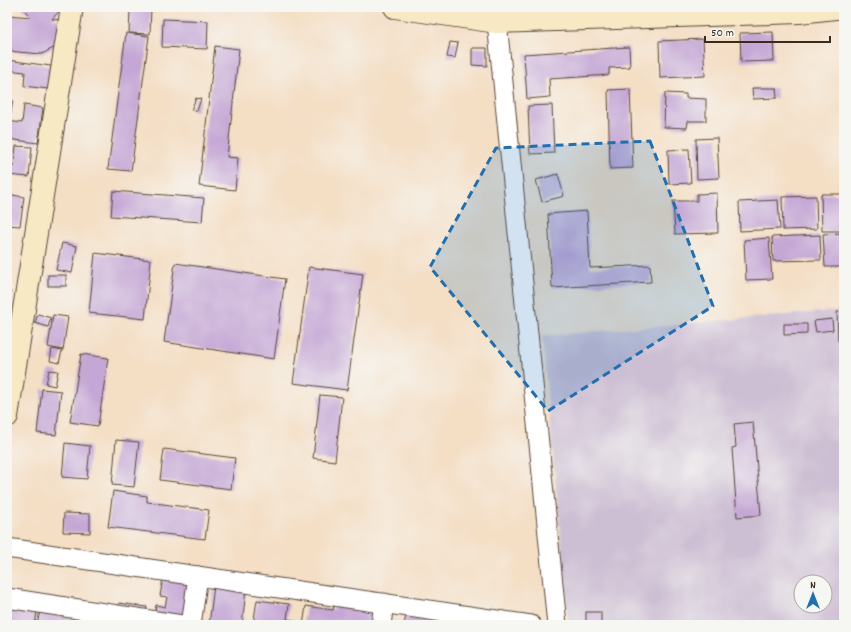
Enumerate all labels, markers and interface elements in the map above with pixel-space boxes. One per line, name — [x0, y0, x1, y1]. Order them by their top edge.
scale bar — [705, 18, 830, 44]
text: 50 m — [711, 25, 734, 42]
north arrow — [793, 574, 833, 614]
text: N — [810, 578, 816, 594]

